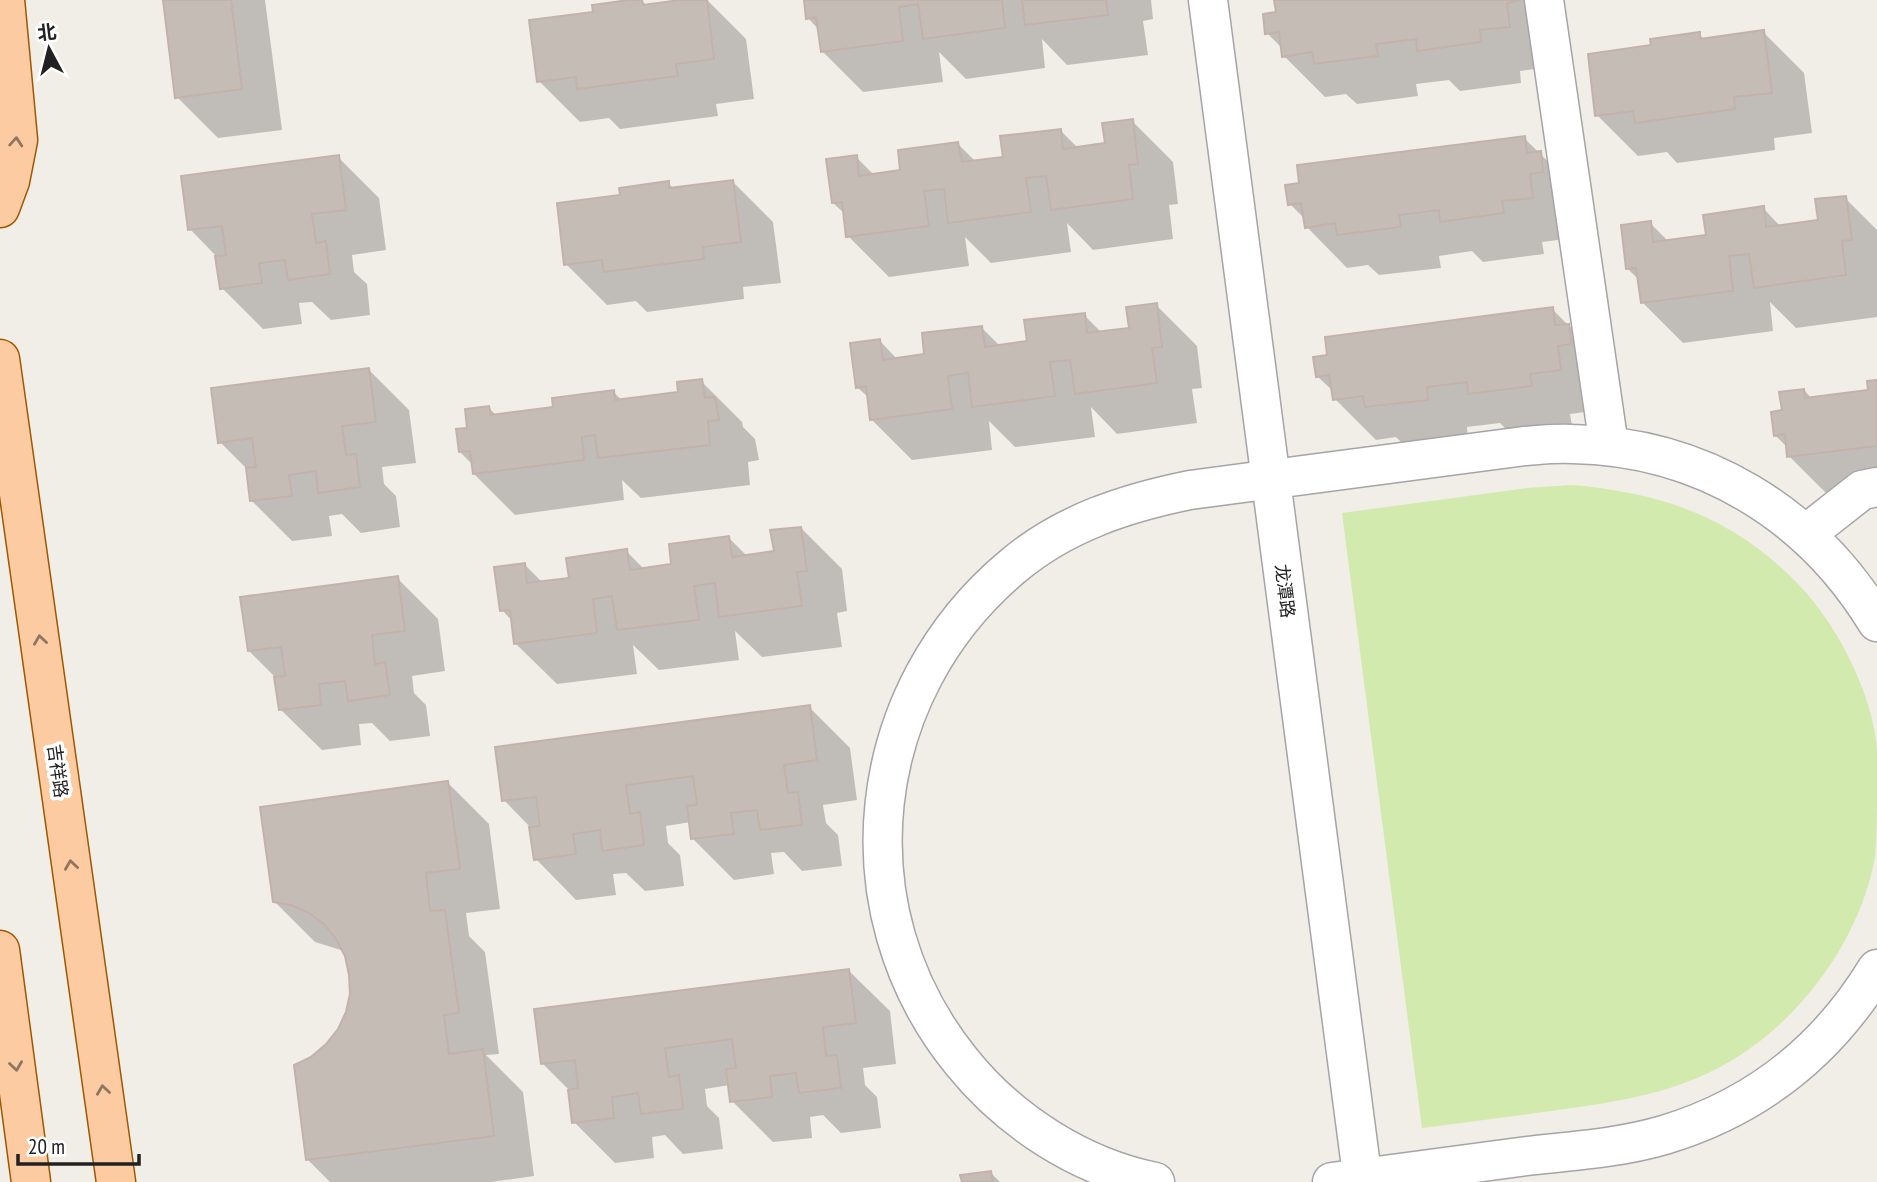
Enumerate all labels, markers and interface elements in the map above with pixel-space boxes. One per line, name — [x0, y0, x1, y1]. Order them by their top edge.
north arrow — [14, 14, 84, 84]
text: 北 — [36, 19, 58, 45]
one-way arrow — [8, 136, 23, 147]
street label: 龙潭路 — [1270, 563, 1300, 619]
one-way arrow — [32, 634, 47, 646]
street label: 吉祥路 — [43, 743, 73, 799]
one-way arrow — [64, 859, 79, 871]
one-way arrow — [8, 1060, 23, 1072]
one-way arrow — [96, 1084, 111, 1096]
scale bar — [18, 1122, 138, 1166]
text: 20 m — [28, 1133, 65, 1160]

